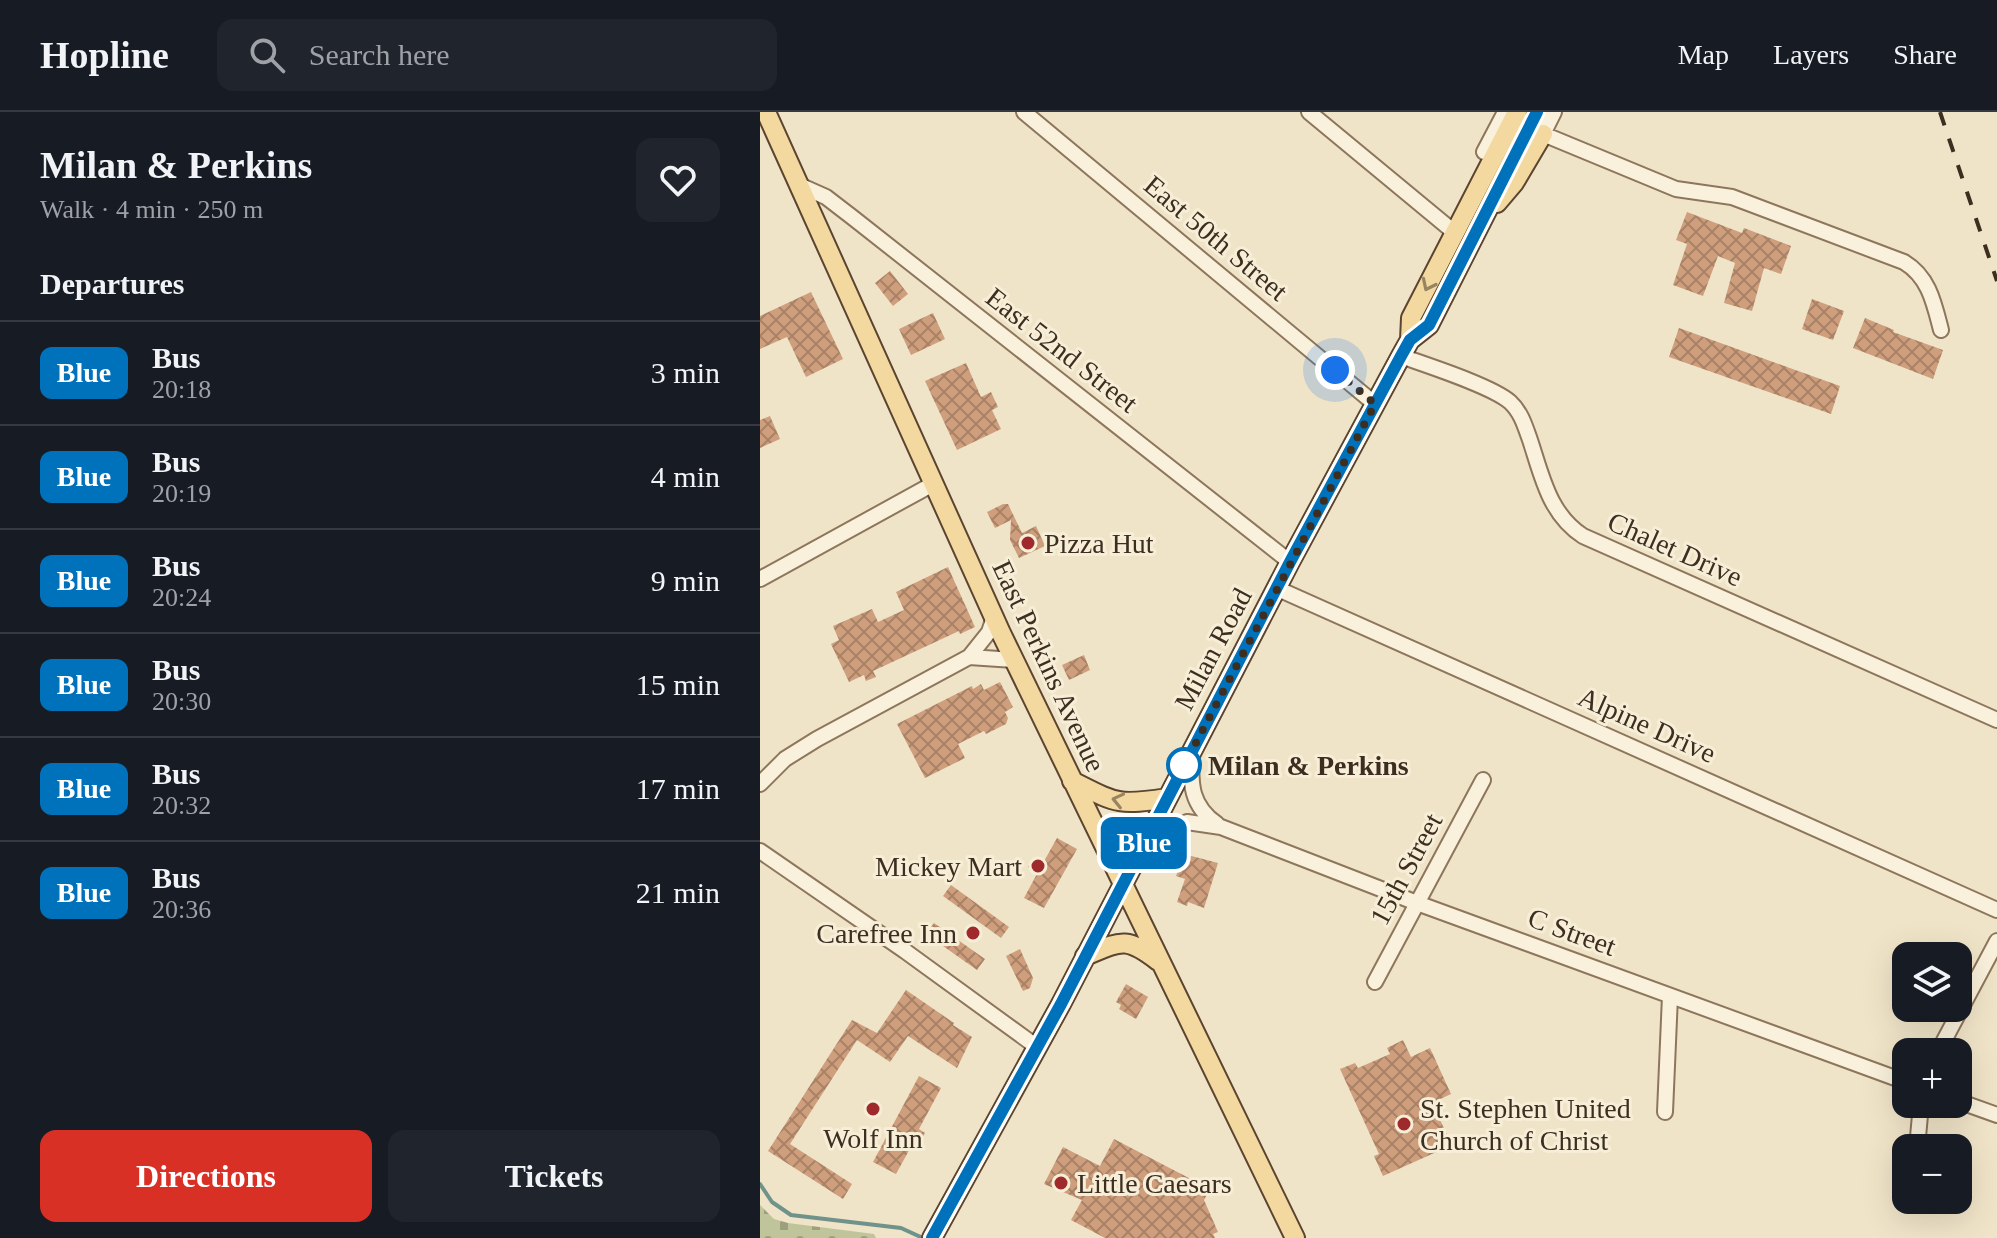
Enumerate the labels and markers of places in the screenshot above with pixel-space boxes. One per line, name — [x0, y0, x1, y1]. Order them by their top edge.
place label: Pizza Hut — [1044, 528, 1154, 559]
marker: Pizza Hut — [1019, 534, 1037, 552]
marker: Milan & Perkins — [1167, 748, 1201, 782]
place label: Milan & Perkins — [1208, 750, 1409, 781]
place label: Mickey Mart — [875, 851, 1022, 882]
marker: Mickey Mart — [1029, 857, 1047, 875]
place label: Carefree Inn — [816, 918, 957, 949]
marker: Carefree Inn — [964, 924, 982, 942]
place label: St. Stephen United Church of Christ — [1420, 1093, 1631, 1156]
marker: Wolf Inn — [864, 1100, 882, 1118]
marker: St. Stephen United Church of Christ — [1395, 1115, 1413, 1133]
place label: Wolf Inn — [823, 1123, 923, 1154]
place label: Little Caesars — [1077, 1168, 1232, 1199]
marker: Little Caesars — [1052, 1174, 1070, 1192]

